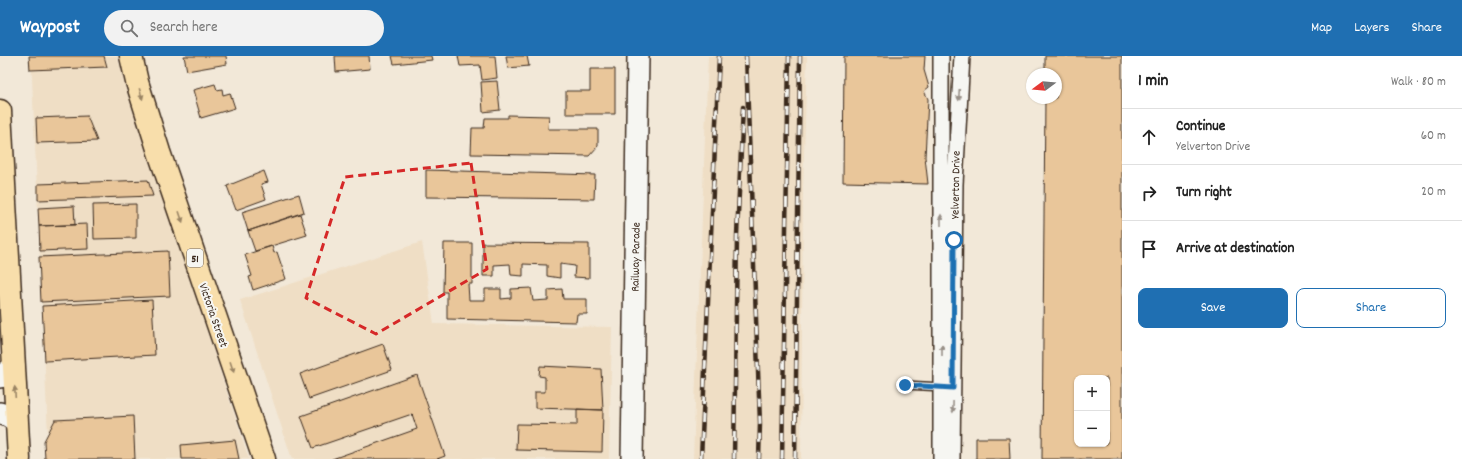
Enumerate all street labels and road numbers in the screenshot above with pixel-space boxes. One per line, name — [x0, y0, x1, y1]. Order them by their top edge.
street label: Yelverton Drive — [947, 151, 966, 219]
street label: Railway Parade — [627, 222, 646, 292]
road number: 51 — [187, 249, 203, 267]
street label: Victoria Street — [194, 281, 232, 350]

